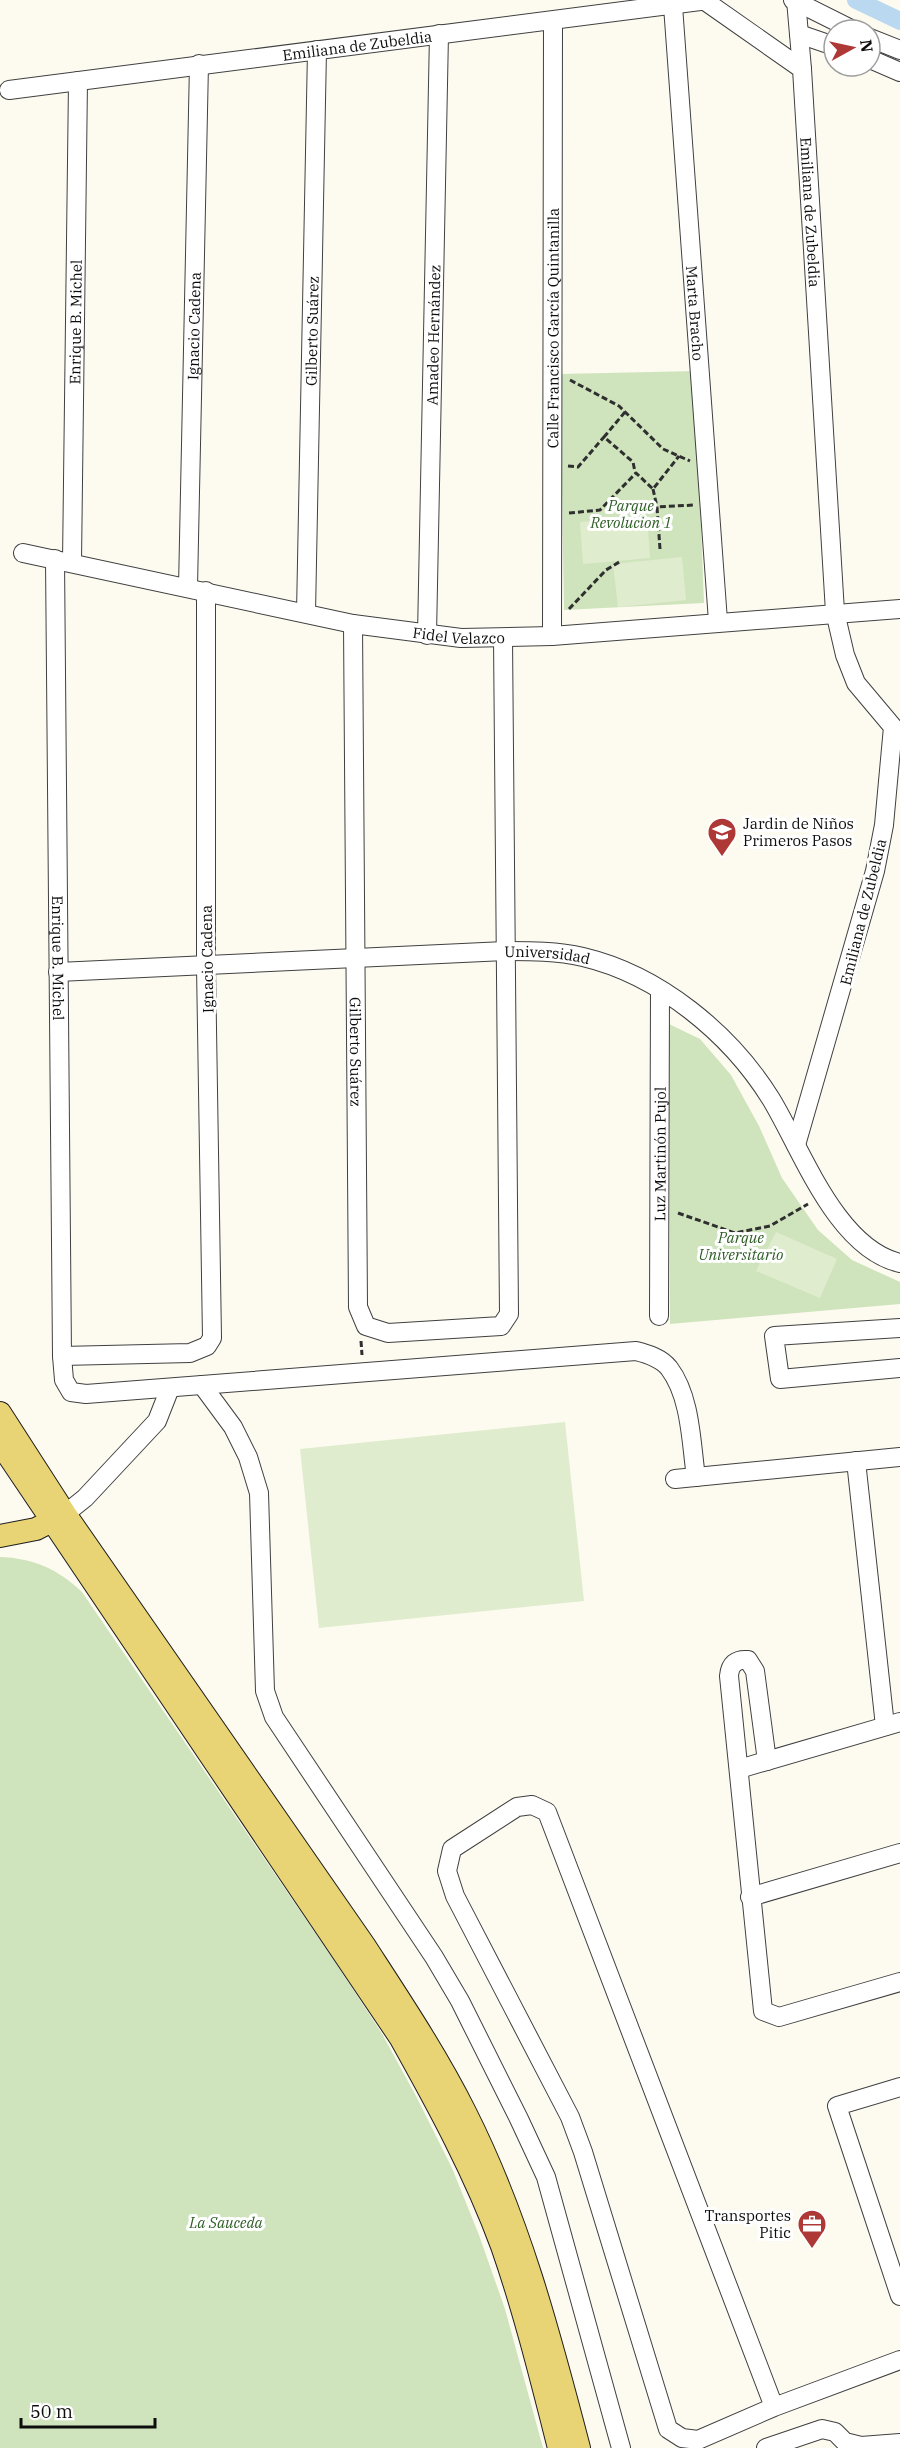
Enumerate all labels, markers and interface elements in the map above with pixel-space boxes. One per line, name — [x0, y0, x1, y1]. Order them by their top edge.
north arrow — [822, 18, 882, 78]
street label: Emiliana de Zubeldia — [281, 26, 433, 64]
text: N — [856, 38, 878, 54]
street label: Emiliana de Zubeldia — [797, 137, 825, 288]
street label: Calle Francisco García Quintanilla — [543, 208, 562, 448]
street label: Enrique B. Michel — [65, 259, 85, 385]
street label: Amadeo Hernández — [422, 265, 444, 406]
street label: Marta Bracho — [683, 265, 708, 362]
street label: Ignacio Cadena — [183, 272, 204, 380]
street label: Gilberto Suárez — [301, 276, 322, 386]
park label: Parque Revolucion 1 — [589, 496, 672, 532]
street label: Fidel Velazco — [412, 622, 505, 648]
place label: Jardin de Niños Primeros Pasos — [743, 814, 854, 850]
school or university icon: Jardin de Niños Primeros Pasos — [706, 816, 738, 858]
street label: Emiliana de Zubeldia — [836, 837, 890, 987]
street label: Enrique B. Michel — [48, 895, 69, 1021]
street label: Ignacio Cadena — [197, 905, 217, 1013]
street label: Universidad — [504, 941, 592, 968]
street label: Gilberto Suárez — [346, 997, 366, 1107]
street label: Luz Martinón Pujol — [650, 1087, 669, 1221]
park label: Parque Universitario — [698, 1228, 784, 1264]
place label: Transportes Pitic — [704, 2206, 791, 2242]
office icon: Transportes Pitic — [796, 2208, 828, 2250]
park label: La Sauceda — [188, 2213, 264, 2232]
scale bar — [21, 2391, 154, 2429]
text: 50 m — [30, 2400, 73, 2423]

